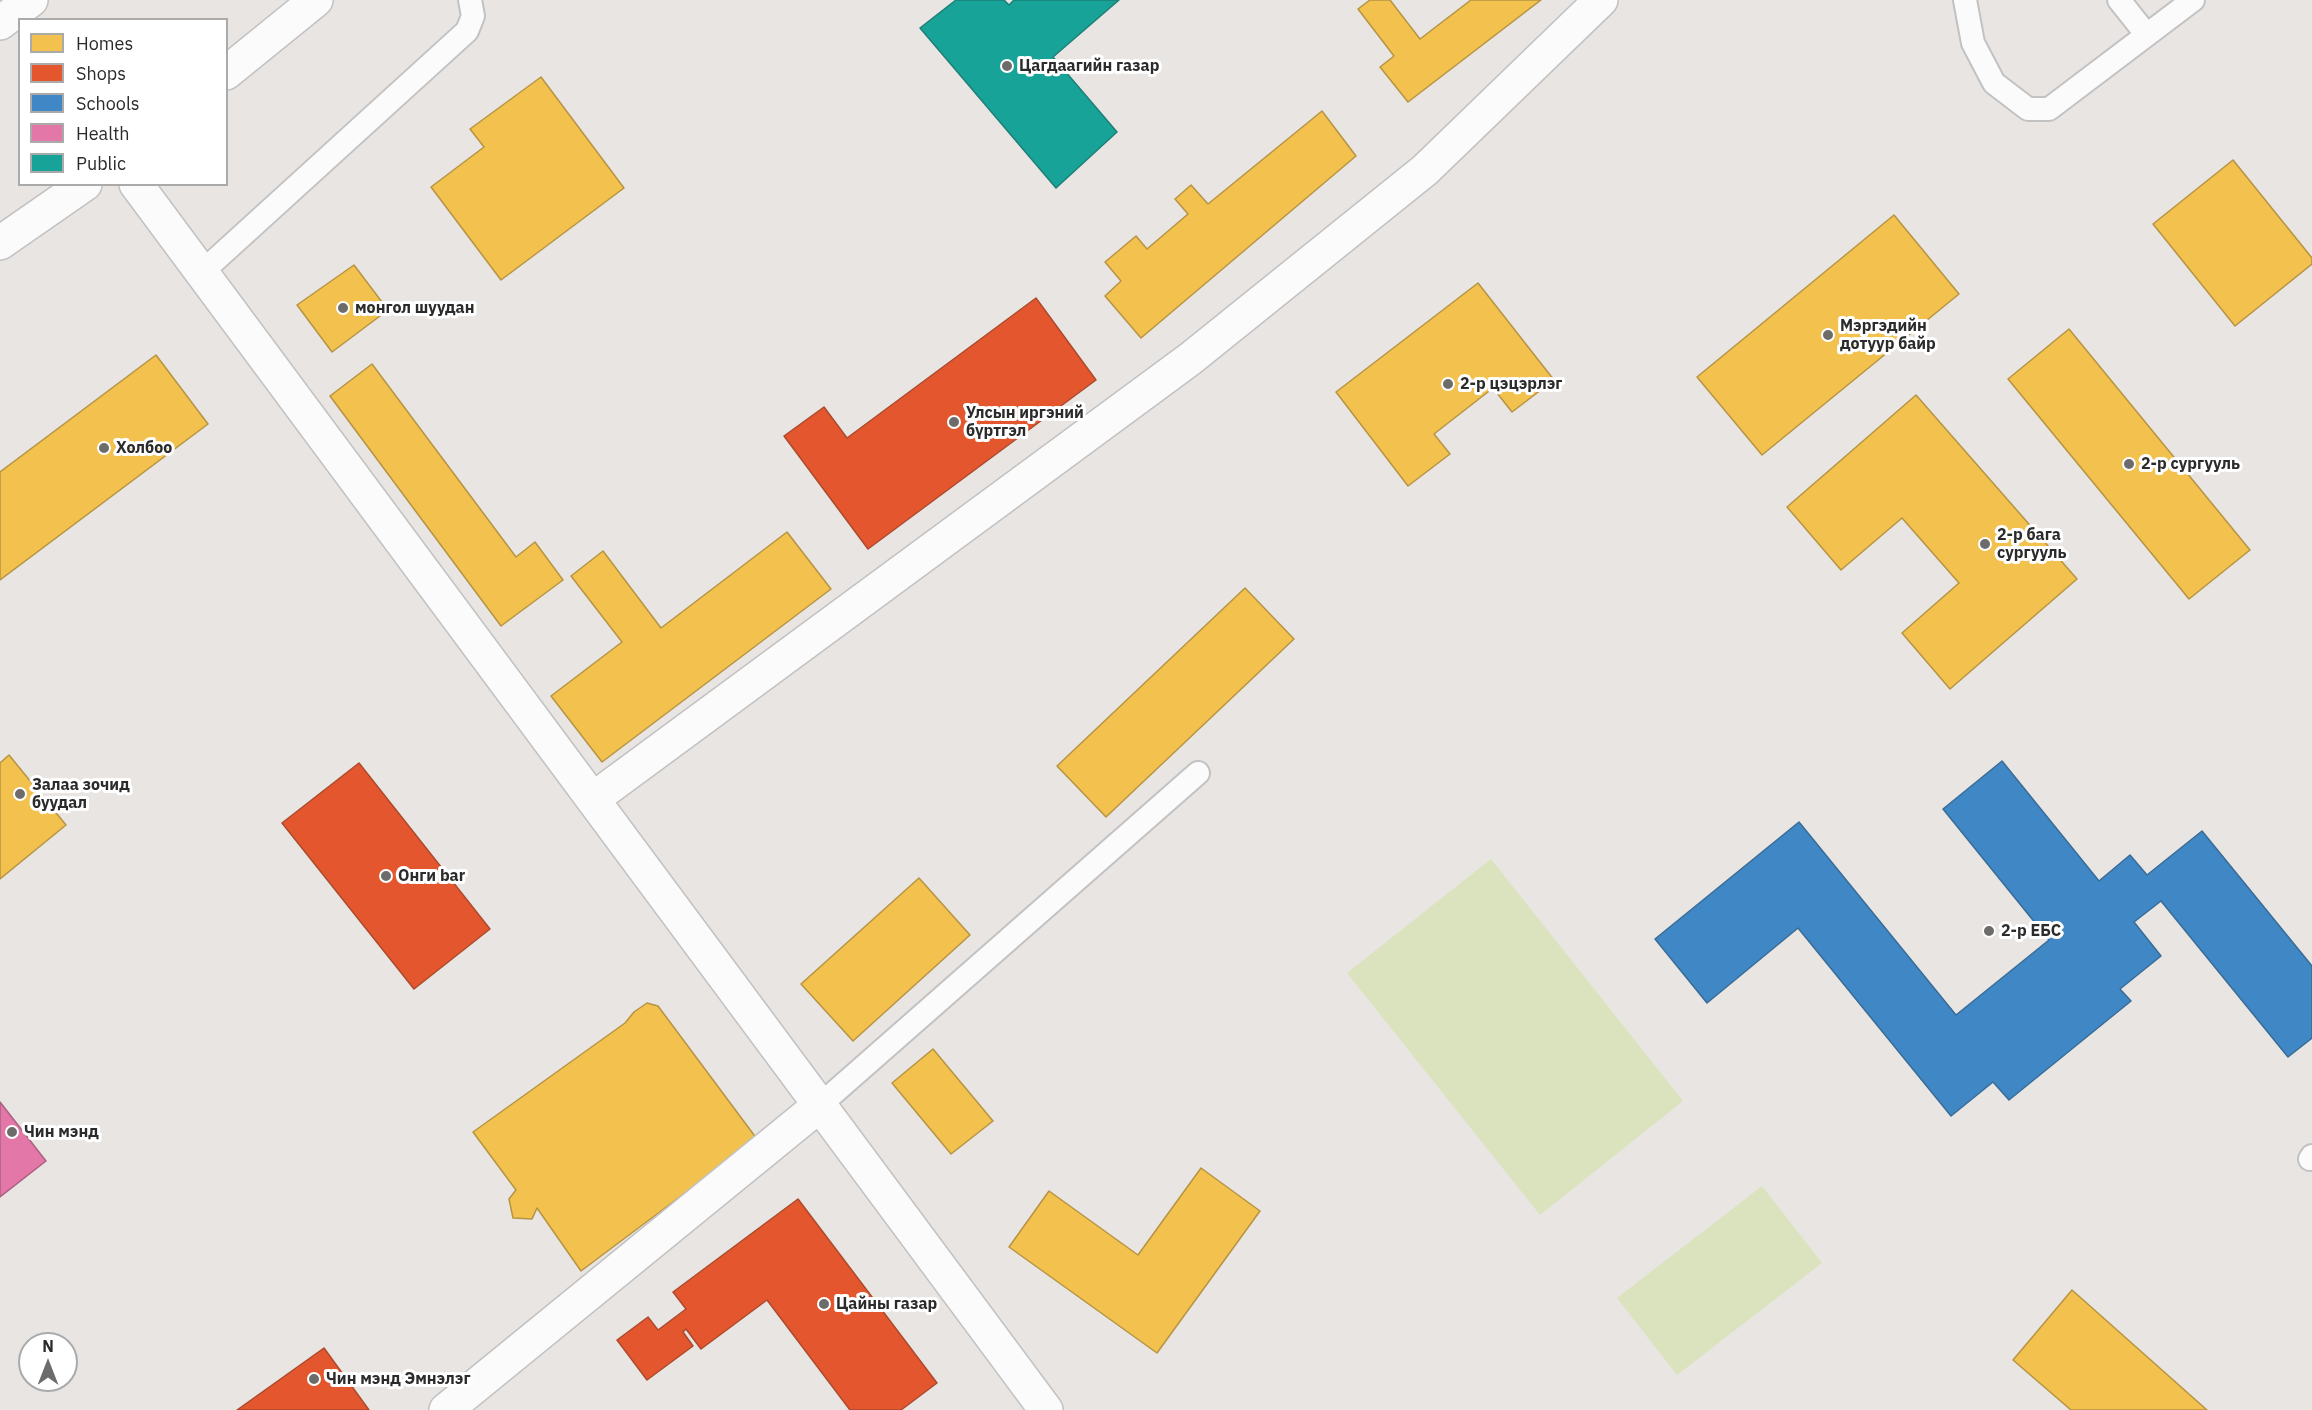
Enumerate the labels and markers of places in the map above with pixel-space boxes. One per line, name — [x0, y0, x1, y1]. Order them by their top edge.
place label: Цагдаагийн газар — [1019, 56, 1159, 76]
marker: Цагдаагийн газар — [1000, 59, 1014, 73]
place label: монгол шуудан — [355, 298, 474, 318]
marker: монгол шуудан — [336, 301, 350, 315]
place label: Мэргэдийн дотуур байр — [1840, 316, 1936, 354]
marker: Мэргэдийн дотуур байр — [1821, 328, 1835, 342]
place label: 2-р цэцэрлэг — [1460, 374, 1562, 394]
marker: 2-р цэцэрлэг — [1441, 377, 1455, 391]
place label: Улсын иргэний бүртгэл — [966, 403, 1084, 441]
marker: Улсын иргэний бүртгэл — [947, 415, 961, 429]
place label: Холбоо — [116, 438, 172, 458]
marker: Холбоо — [97, 441, 111, 455]
place label: 2-р сургууль — [2141, 454, 2240, 474]
marker: 2-р сургууль — [2122, 457, 2136, 471]
place label: 2-р бага сургууль — [1997, 525, 2066, 563]
marker: 2-р бага сургууль — [1978, 537, 1992, 551]
place label: Залаа зочид буудал — [32, 775, 130, 813]
marker: Залаа зочид буудал — [13, 787, 27, 801]
place label: Онги bar — [398, 866, 465, 886]
marker: Онги bar — [379, 869, 393, 883]
place label: 2-р ЕБС — [2001, 921, 2061, 941]
marker: 2-р ЕБС — [1982, 924, 1996, 938]
place label: Чин мэнд — [24, 1122, 99, 1142]
marker: Чин мэнд — [5, 1125, 19, 1139]
place label: Цайны газар — [836, 1294, 937, 1314]
marker: Цайны газар — [817, 1297, 831, 1311]
place label: Чин мэнд Эмнэлэг — [326, 1369, 470, 1389]
marker: Чин мэнд Эмнэлэг — [307, 1372, 321, 1386]

